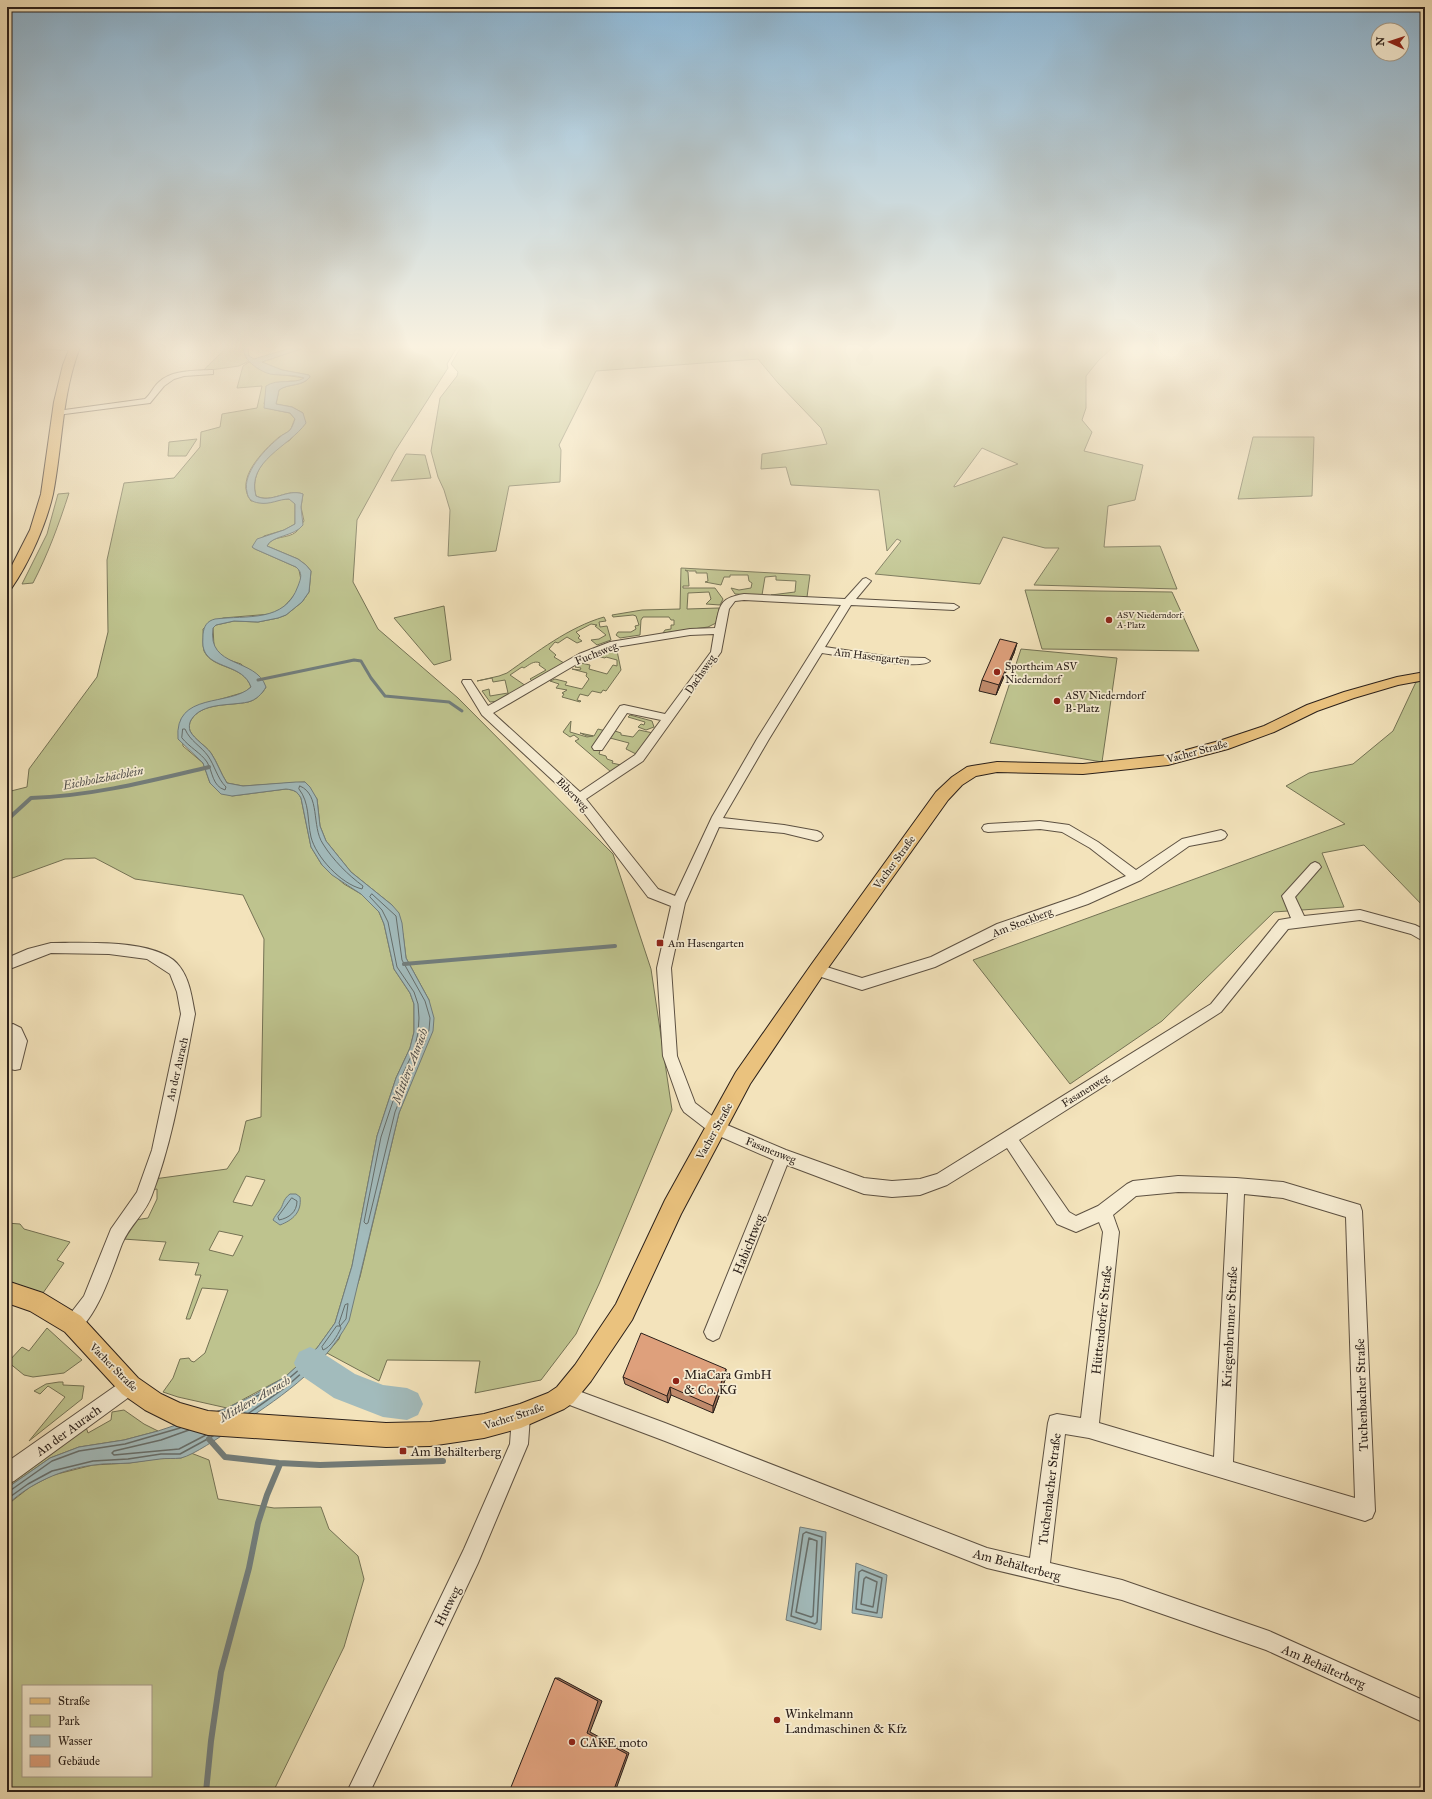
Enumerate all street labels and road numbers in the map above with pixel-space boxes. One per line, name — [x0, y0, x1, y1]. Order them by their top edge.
street label: Fuchsweg — [573, 639, 620, 668]
street label: Am Hasengarten — [832, 645, 911, 668]
street label: Dachsweg — [682, 651, 719, 696]
street label: Vacher Straße — [1164, 737, 1229, 766]
street label: Biberweg — [554, 775, 592, 814]
street label: Vacher Straße — [870, 833, 918, 892]
street label: Am Stockberg — [989, 905, 1055, 940]
street label: An der Aurach — [164, 1036, 191, 1103]
street label: Fasanenweg — [1059, 1070, 1112, 1110]
street label: Vacher Straße — [693, 1100, 735, 1163]
street label: Fasanenweg — [744, 1134, 799, 1167]
street label: Habichtweg — [730, 1211, 769, 1277]
street label: Hüttendorfer Straße — [1088, 1264, 1116, 1375]
street label: Kriegenbrunner Straße — [1219, 1265, 1241, 1388]
street label: Tuchenbacher Straße — [1352, 1338, 1372, 1452]
street label: Vacher Straße — [86, 1340, 141, 1394]
street label: An der Aurach — [32, 1401, 105, 1460]
street label: Vacher Straße — [481, 1401, 546, 1433]
street label: Tuchenbacher Straße — [1035, 1432, 1065, 1546]
street label: Am Behälterberg — [970, 1545, 1063, 1585]
street label: Hutweg — [431, 1583, 465, 1629]
street label: Am Behälterberg — [1278, 1641, 1369, 1693]

